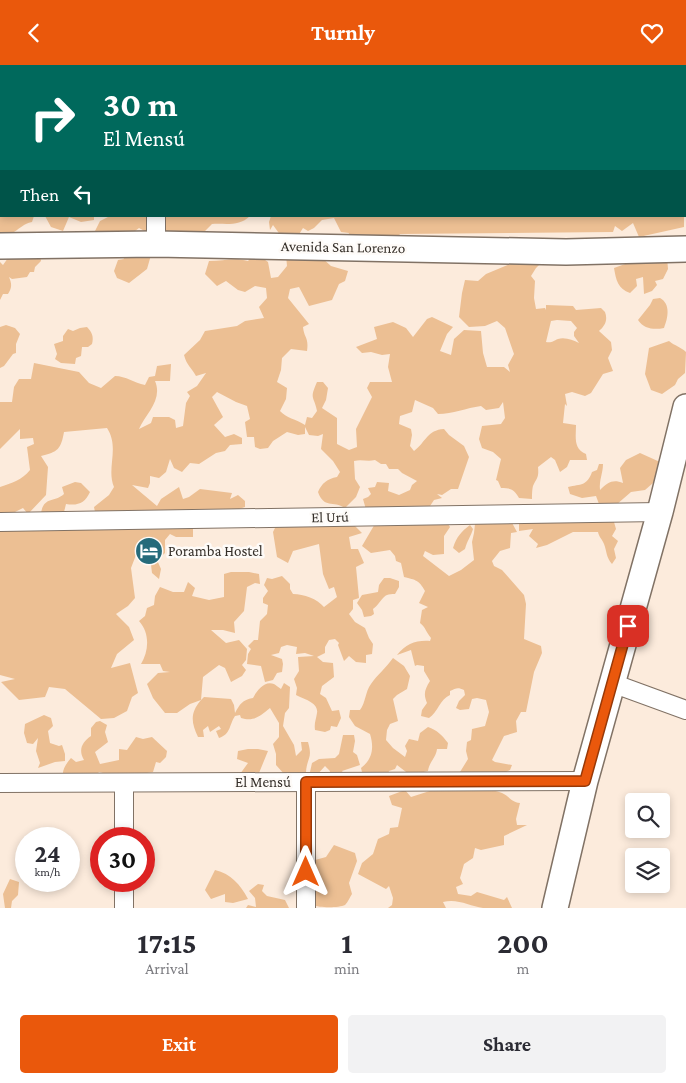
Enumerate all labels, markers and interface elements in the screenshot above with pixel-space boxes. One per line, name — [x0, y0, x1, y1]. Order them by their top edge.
icon: back — [20, 19, 48, 47]
icon: heart — [638, 19, 666, 47]
text: Turnly — [311, 20, 375, 45]
icon: right — [20, 85, 85, 150]
text: 30 m — [103, 85, 178, 124]
text: El Mensú — [103, 126, 185, 151]
icon: left — [69, 180, 97, 208]
text: Then — [20, 184, 59, 205]
street label: Avenida San Lorenzo — [281, 238, 405, 256]
street label: El Urú — [311, 509, 349, 525]
hotel icon: Poramba Hostel — [134, 536, 164, 566]
place label: Poramba Hostel — [168, 543, 263, 559]
pin — [607, 605, 649, 647]
icon: arrive — [614, 612, 642, 640]
street label: El Mensú — [235, 774, 291, 790]
map controls — [625, 793, 670, 893]
button: search — [625, 793, 670, 838]
speed limit sign: 30 — [90, 827, 155, 892]
text: 24 — [34, 840, 61, 867]
position arrow — [279, 845, 331, 897]
button: layers — [625, 848, 670, 893]
text: km/h — [35, 865, 60, 879]
text: 17:15 — [137, 926, 197, 959]
text: 1 — [341, 926, 352, 959]
text: 200 — [497, 926, 549, 959]
text: Arrival — [145, 960, 189, 977]
text: min — [334, 960, 360, 977]
text: m — [516, 960, 529, 977]
button: Exit — [20, 1015, 338, 1073]
button: Share — [348, 1015, 666, 1073]

